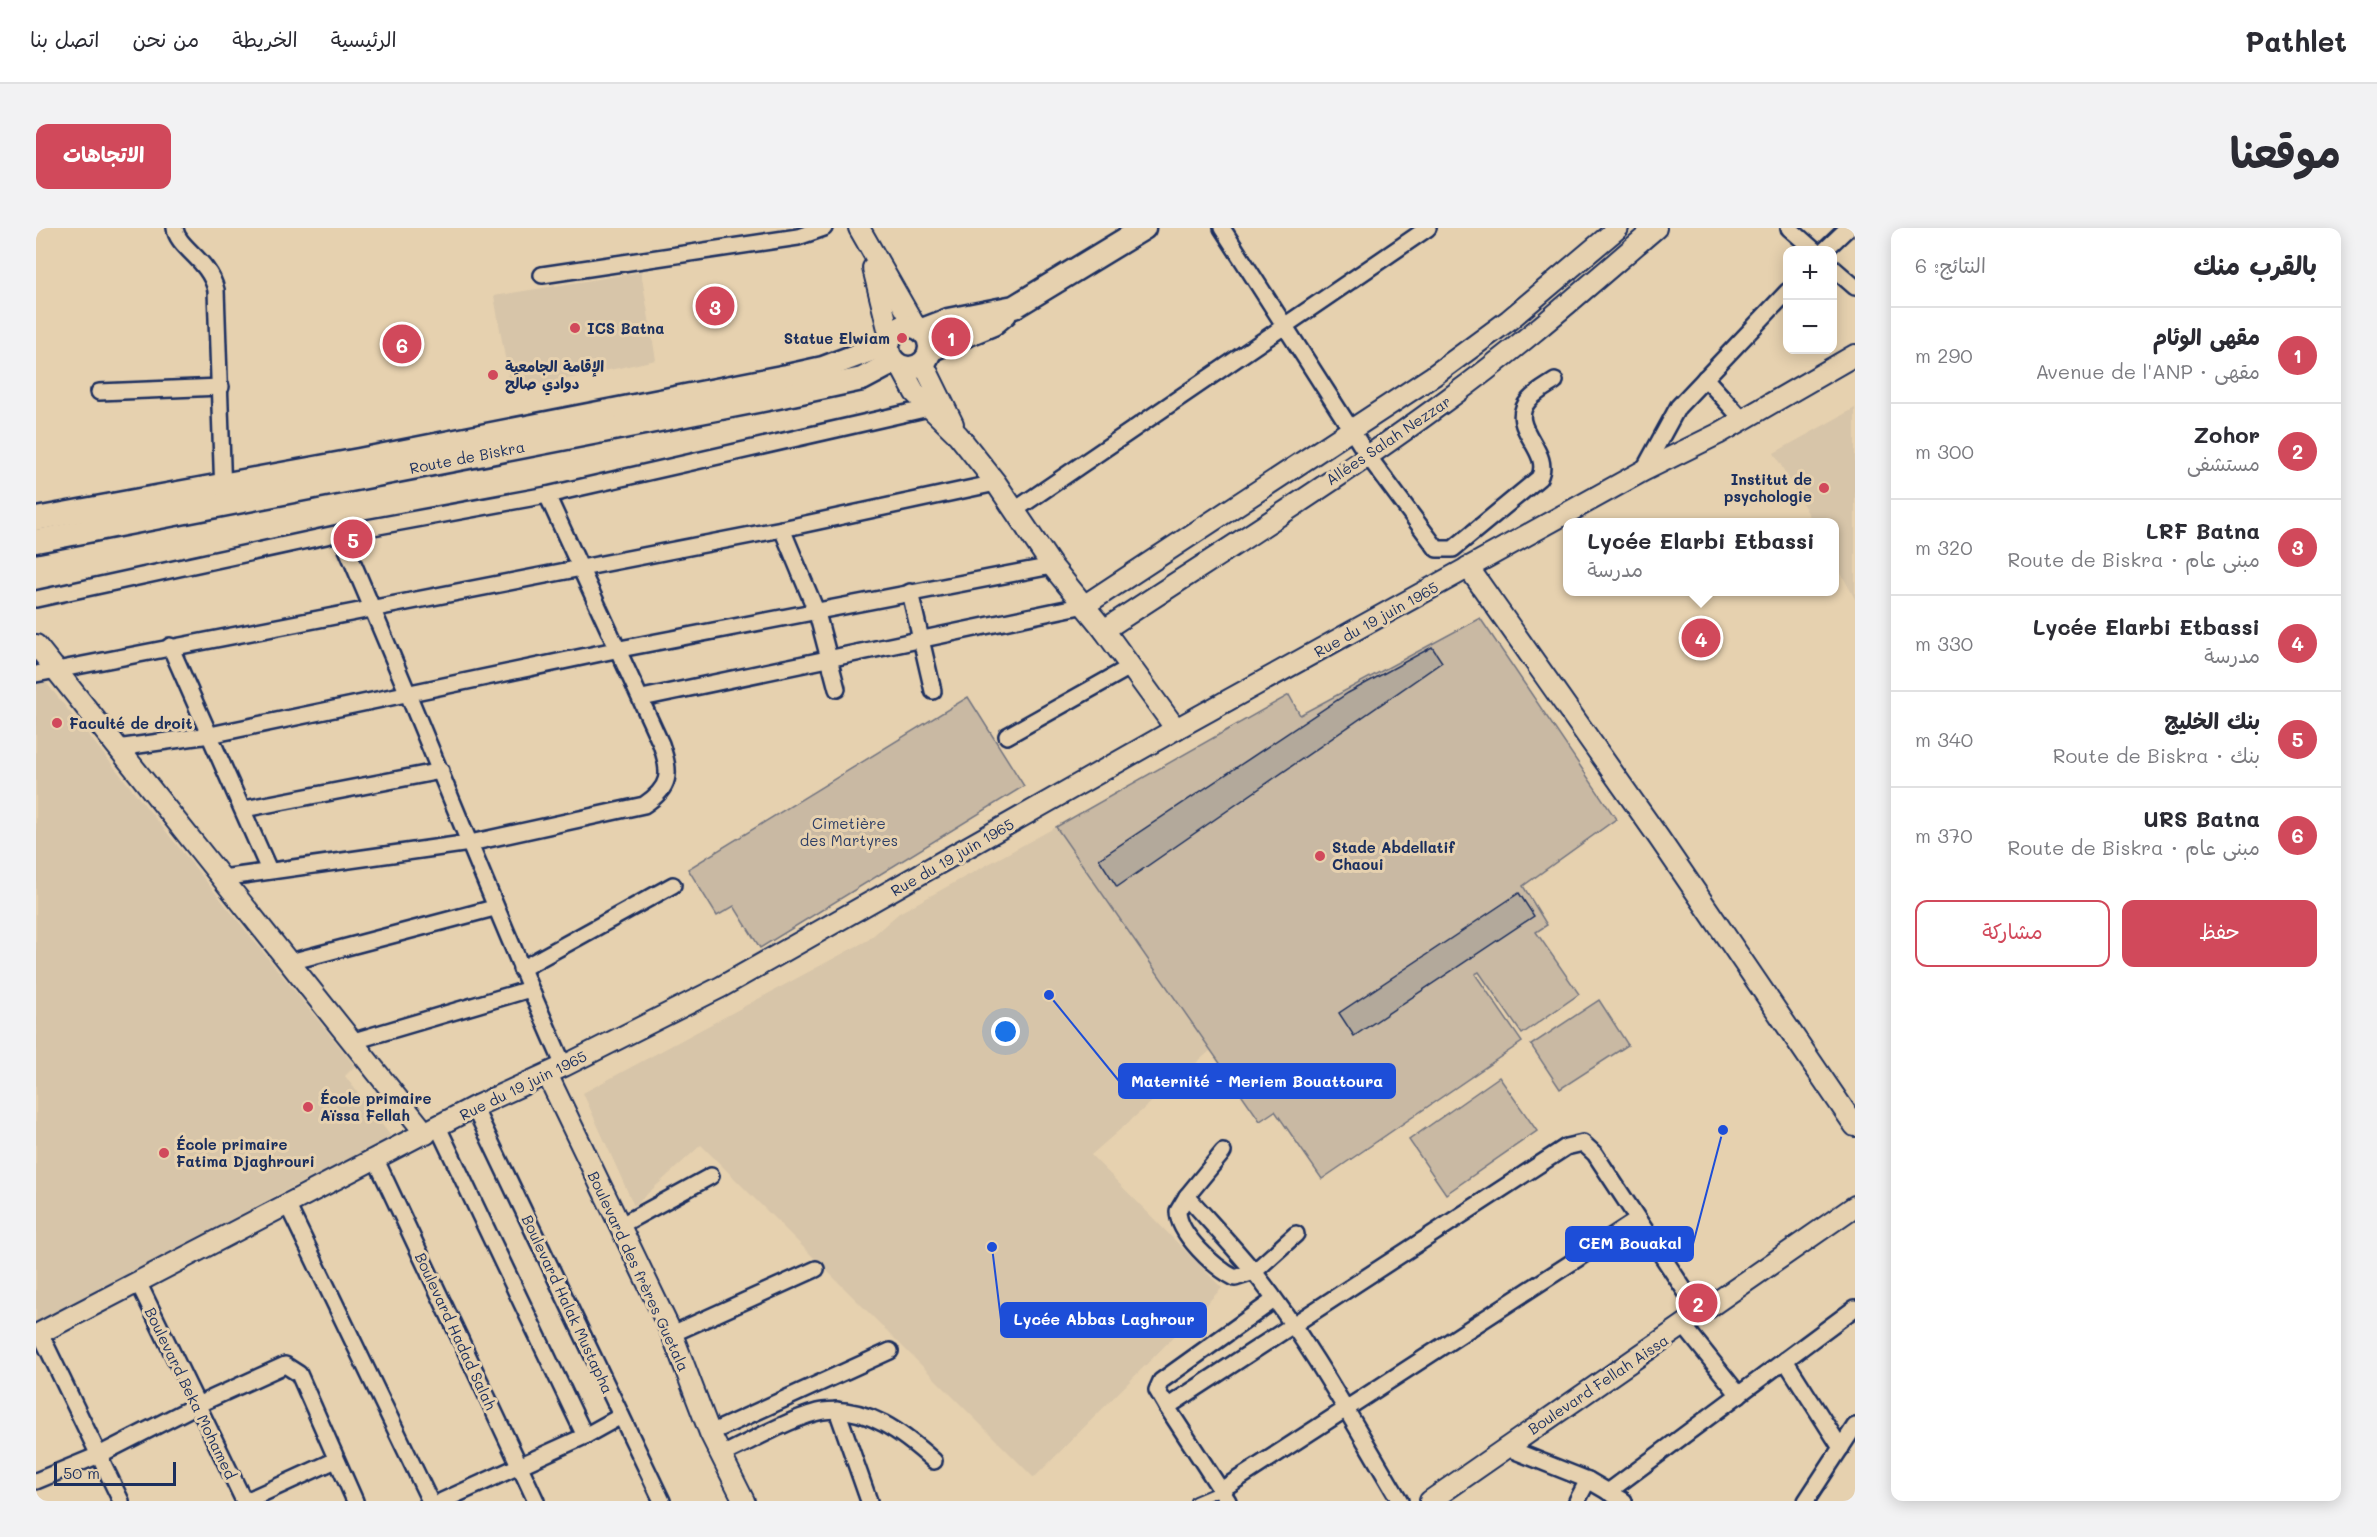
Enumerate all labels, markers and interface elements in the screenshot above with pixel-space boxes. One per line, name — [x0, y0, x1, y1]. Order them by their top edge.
text: Pathlet — [2245, 23, 2347, 59]
text: اتصل بنا — [30, 25, 100, 52]
text: من نحن — [133, 25, 199, 52]
text: الخريطة — [232, 25, 298, 52]
text: الرئيسية — [331, 25, 397, 52]
button: الاتجاهات — [36, 124, 171, 189]
text: موقعنا — [2230, 124, 2341, 179]
map controls — [1783, 246, 1837, 354]
button: + — [1783, 246, 1837, 300]
text: بالقرب منك — [2194, 248, 2317, 282]
text: النتائج: 6 — [1915, 252, 1986, 278]
pin: 3 — [696, 284, 734, 328]
button: − — [1783, 300, 1837, 354]
pin: 1 — [932, 314, 970, 360]
place label: ICS Batna — [587, 318, 664, 338]
marker: ICS Batna — [568, 321, 582, 335]
pin: 6 — [382, 322, 422, 366]
text: مقهى الوئام — [2153, 322, 2260, 351]
place label: Statue Elwiam — [784, 328, 890, 348]
marker: Statue Elwiam — [895, 331, 909, 345]
text: 290 m — [1915, 342, 1973, 368]
text: 1 — [2293, 342, 2302, 368]
place label: الإقامة الجامعية دوادي صالح — [505, 356, 604, 396]
text: مقهى · Avenue de l'ANP — [2035, 358, 2260, 384]
marker: الإقامة الجامعية دوادي صالح — [486, 368, 500, 382]
street label: Allées Salah Nezzar — [1322, 391, 1454, 489]
text: Zohor — [2193, 420, 2260, 449]
street label: Route de Biskra — [408, 436, 526, 478]
text: 300 m — [1915, 438, 1974, 464]
text: 2 — [2292, 438, 2303, 464]
text: مستشفى — [2187, 450, 2260, 476]
place label: Institut de psychologie — [1724, 469, 1812, 506]
marker: Institut de psychologie — [1817, 481, 1831, 495]
pin: 5 — [334, 516, 372, 562]
text: LRF Batna — [2146, 516, 2260, 545]
popup — [1563, 518, 1839, 596]
text: Lycée Elarbi Etbassi — [1587, 526, 1815, 555]
text: 320 m — [1915, 534, 1973, 560]
text: 3 — [2292, 534, 2304, 560]
text: مبنى عام · Route de Biskra — [2008, 546, 2260, 572]
text: مدرسة — [1587, 556, 1643, 582]
street label: Rue du 19 juin 1965 — [1310, 577, 1442, 661]
text: Lycée Elarbi Etbassi — [2033, 612, 2260, 641]
pin: 4 — [1682, 616, 1720, 660]
text: 330 m — [1915, 630, 1973, 656]
text: 4 — [2291, 630, 2304, 656]
text: مدرسة — [2204, 642, 2260, 668]
text: بنك الخليج — [2164, 706, 2260, 735]
place label: Faculté de droit — [69, 713, 193, 733]
marker: Faculté de droit — [50, 716, 64, 730]
text: 340 m — [1915, 726, 1973, 752]
text: 5 — [2292, 726, 2303, 752]
text: بنك · Route de Biskra — [2053, 742, 2260, 768]
text: URS Batna — [2143, 804, 2260, 833]
park label: Cimetière des Martyres — [800, 813, 898, 850]
street label: Rue du 19 juin 1965 — [887, 814, 1017, 900]
text: 370 m — [1915, 822, 1973, 848]
text: 6 — [2291, 822, 2304, 848]
text: مبنى عام · Route de Biskra — [2008, 834, 2260, 860]
place label: Stade Abdellatif Chaoui — [1332, 837, 1456, 874]
marker: Stade Abdellatif Chaoui — [1313, 849, 1327, 863]
button: مشاركة — [1915, 900, 2110, 967]
button: حفظ — [2122, 900, 2317, 967]
your location — [991, 1017, 1020, 1046]
street label: Rue du 19 juin 1965 — [456, 1046, 590, 1124]
callout: Maternité - Meriem Bouattoura — [1119, 1064, 1395, 1098]
text: Maternité - Meriem Bouattoura — [1131, 1070, 1383, 1091]
place label: École primaire Aïssa Fellah — [320, 1088, 431, 1125]
marker: École primaire Aïssa Fellah — [301, 1100, 315, 1114]
place label: École primaire Fatima Djaghrouri — [176, 1134, 315, 1171]
marker: École primaire Fatima Djaghrouri — [157, 1146, 171, 1160]
street label: Boulevard des frères Guetala — [584, 1168, 694, 1374]
street label: Boulevard Halak Mustapha — [518, 1211, 618, 1397]
callout: CEM Bouakal — [1566, 1227, 1693, 1261]
text: CEM Bouakal — [1578, 1232, 1682, 1253]
street label: Boulevard Hadad Salah — [411, 1249, 501, 1413]
pin: 2 — [1678, 1280, 1718, 1326]
callout: Lycée Abbas Laghrour — [1001, 1303, 1206, 1337]
street label: Boulevard Beka Mohamed — [141, 1304, 241, 1482]
text: Lycée Abbas Laghrour — [1014, 1308, 1195, 1329]
street label: Boulevard Fellah Aissa — [1524, 1329, 1672, 1439]
scale bar — [54, 1459, 176, 1486]
text: 50 m — [63, 1462, 100, 1483]

